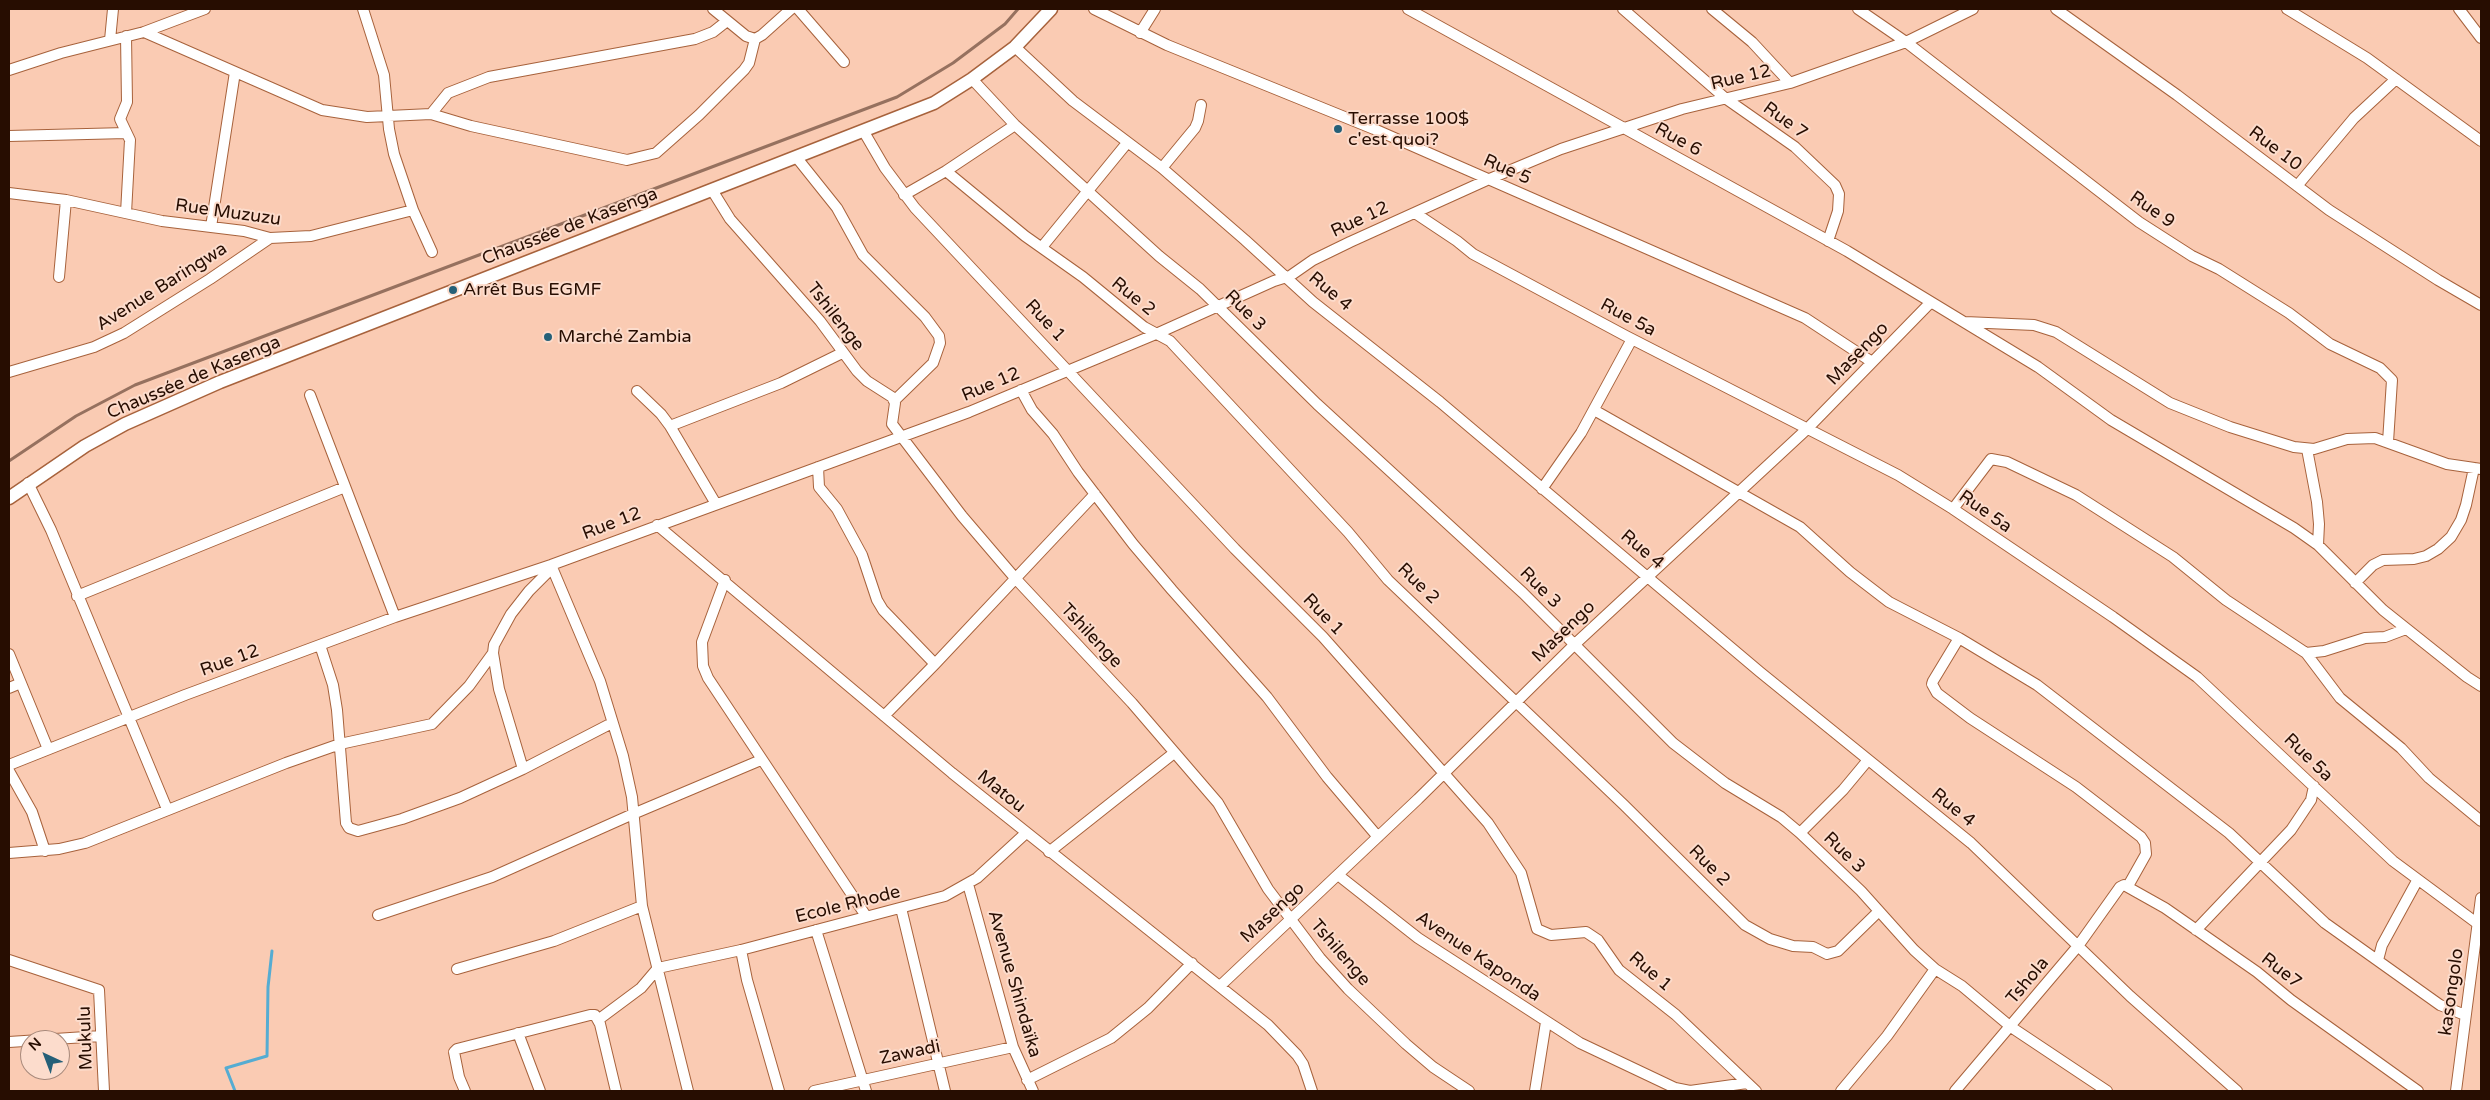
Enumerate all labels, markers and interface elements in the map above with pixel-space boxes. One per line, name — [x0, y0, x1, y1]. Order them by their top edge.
street label: Rue 12 — [1709, 61, 1773, 95]
street label: Rue 7 — [1758, 98, 1812, 144]
place label: Terrasse 100$ c'est quoi? — [1348, 108, 1469, 150]
street label: Rue 6 — [1651, 118, 1705, 162]
street label: Rue 10 — [2244, 122, 2306, 176]
marker: Terrasse 100$ c'est quoi? — [1332, 123, 1344, 135]
street label: Rue 5 — [1480, 150, 1534, 190]
street label: Chaussée de Kasenga — [479, 184, 661, 270]
street label: Rue 9 — [2125, 187, 2179, 233]
street label: Rue Muzuzu — [174, 195, 282, 231]
street label: Rue 12 — [1328, 197, 1392, 243]
street label: Avenue Baringwa — [93, 238, 231, 336]
street label: Rue 4 — [1304, 268, 1356, 316]
street label: Rue 2 — [1107, 273, 1159, 321]
street label: Tshilenge — [802, 278, 868, 356]
place label: Arrêt Bus EGMF — [463, 279, 602, 301]
marker: Arrêt Bus EGMF — [447, 284, 459, 296]
street label: Rue 3 — [1220, 286, 1270, 336]
street label: Rue 5a — [1596, 294, 1660, 342]
street label: Rue 1 — [1020, 295, 1070, 347]
street label: Masengo — [1823, 318, 1893, 390]
place label: Marché Zambia — [558, 326, 692, 348]
marker: Marché Zambia — [542, 331, 554, 343]
street label: Chaussée de Kasenga — [104, 332, 284, 424]
street label: Rue 12 — [959, 363, 1023, 407]
street label: Rue 5a — [1954, 486, 2016, 538]
street label: Rue 12 — [580, 503, 644, 545]
street label: Rue 4 — [1616, 526, 1668, 574]
street label: Rue 2 — [1393, 559, 1443, 609]
street label: Rue 3 — [1515, 563, 1565, 613]
street label: Rue 1 — [1298, 590, 1348, 640]
street label: Masengo — [1528, 597, 1600, 667]
street label: Tshilenge — [1056, 599, 1126, 673]
street label: Rue 12 — [198, 640, 262, 682]
street label: Rue 5a — [2279, 729, 2337, 787]
street label: Matou — [972, 766, 1030, 818]
street label: Rue 4 — [1927, 784, 1979, 832]
street label: Rue 3 — [1819, 828, 1869, 878]
street label: Rue 2 — [1684, 841, 1734, 891]
street label: Masengo — [1237, 878, 1309, 948]
street label: Ecole Rhode — [793, 882, 903, 928]
street label: Avenue Kaponda — [1411, 907, 1545, 1007]
street label: Avenue Shindaïka — [983, 908, 1045, 1060]
street label: Tshilenge — [1305, 915, 1375, 991]
street label: Rue 1 — [1624, 947, 1676, 997]
street label: kasongolo — [2435, 947, 2469, 1037]
street label: Rue7 — [2257, 949, 2305, 993]
street label: Tshola — [2002, 953, 2054, 1009]
street label: Mukulu — [74, 1005, 98, 1071]
north arrow — [20, 1030, 70, 1080]
text: N — [25, 1034, 45, 1054]
street label: Zawadi — [878, 1036, 942, 1070]

